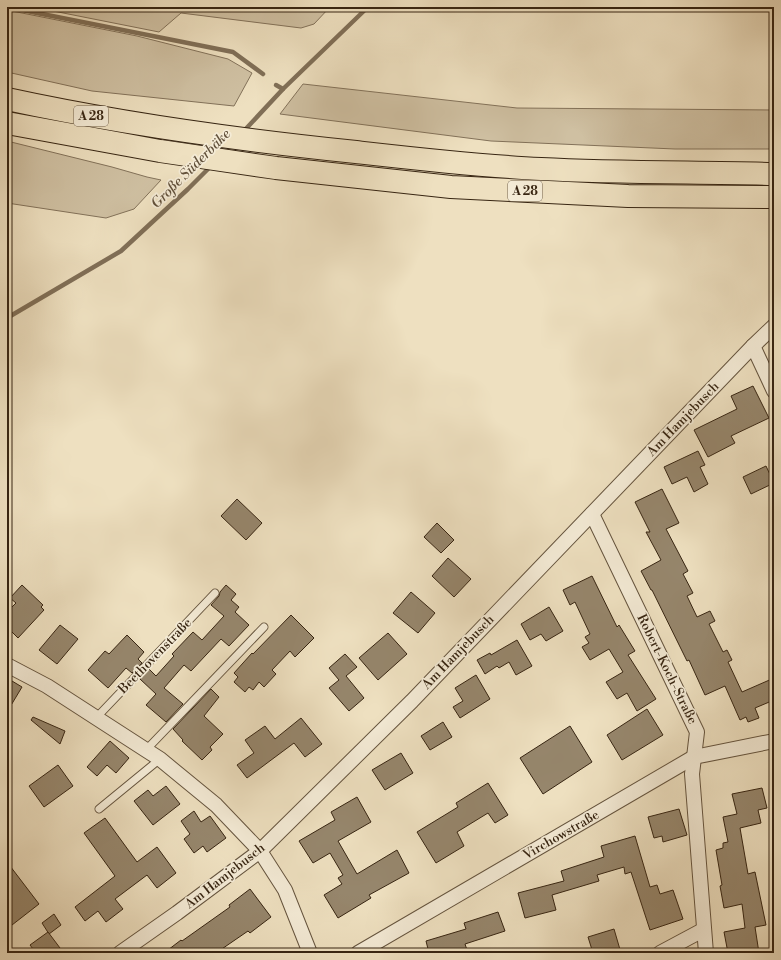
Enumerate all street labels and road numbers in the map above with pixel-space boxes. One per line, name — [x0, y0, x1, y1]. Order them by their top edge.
road number: A 28 — [74, 106, 108, 126]
road number: A 28 — [508, 181, 542, 201]
street label: Am Hamjebusch — [643, 378, 723, 460]
street label: Am Hamjebusch — [418, 611, 498, 693]
street label: Robert-Koch-Straße — [633, 611, 701, 727]
street label: Beethovenstraße — [114, 615, 195, 698]
street label: Virchowstraße — [519, 807, 602, 864]
street label: Am Hamjebusch — [181, 840, 268, 913]

